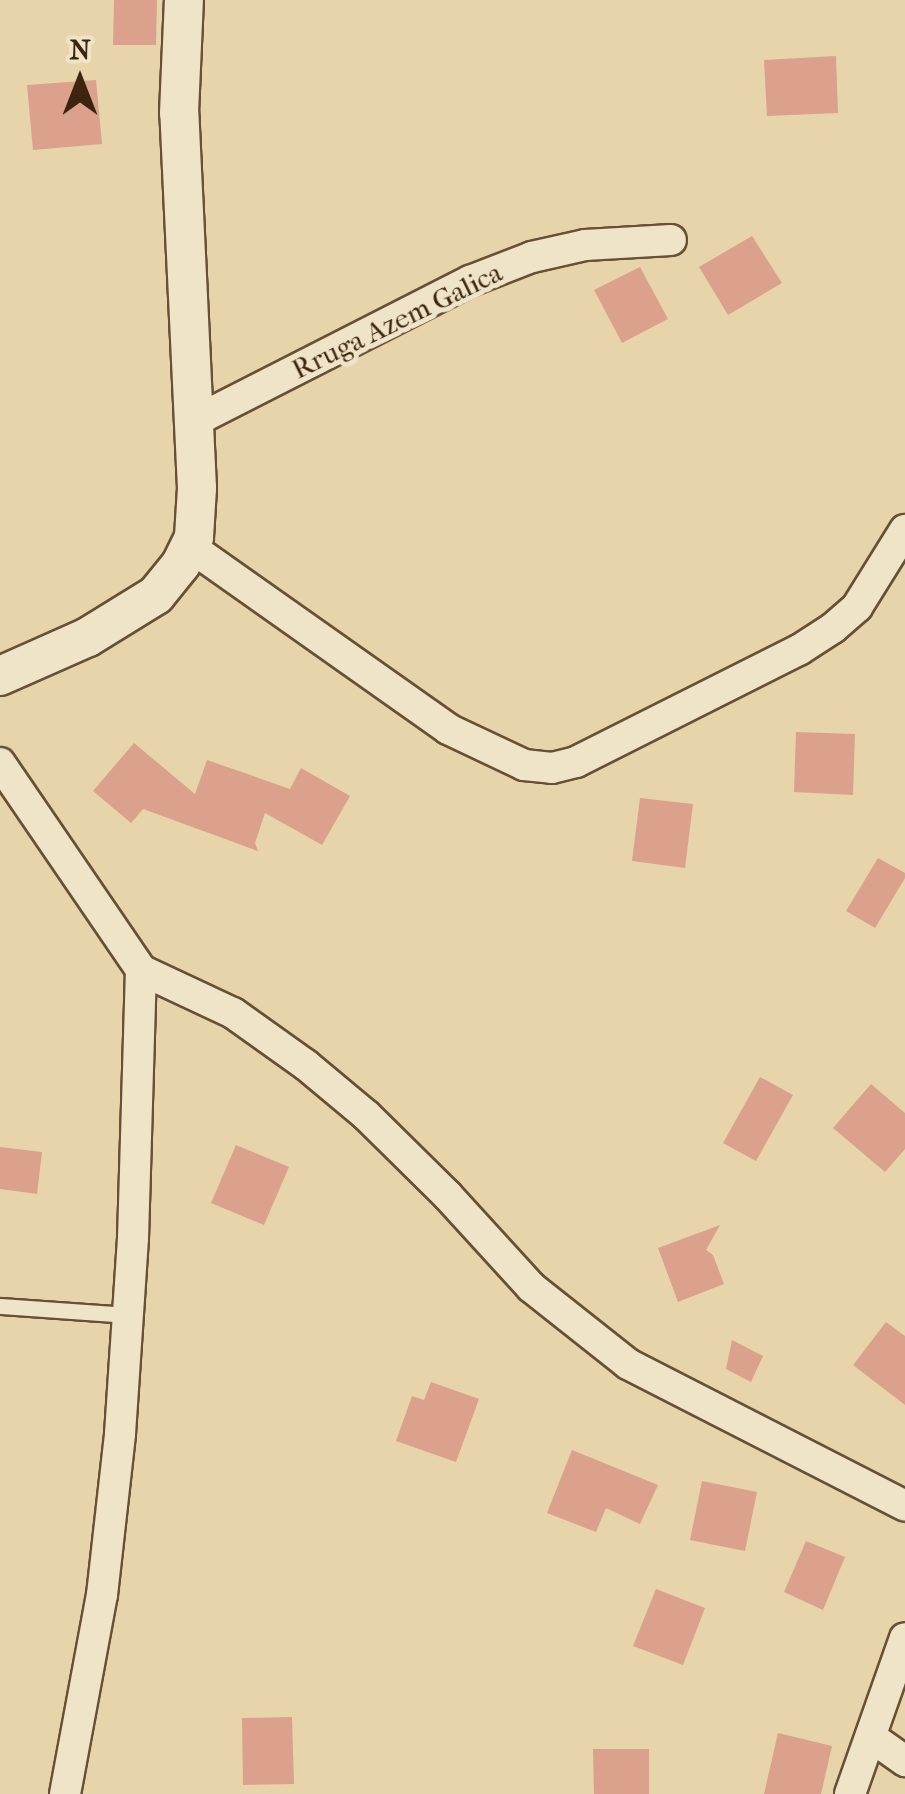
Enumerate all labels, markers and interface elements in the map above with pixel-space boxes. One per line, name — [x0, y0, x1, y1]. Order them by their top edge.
north arrow — [30, 30, 130, 130]
text: N — [69, 33, 91, 66]
street label: Rruga Azem Galica — [286, 256, 508, 386]

